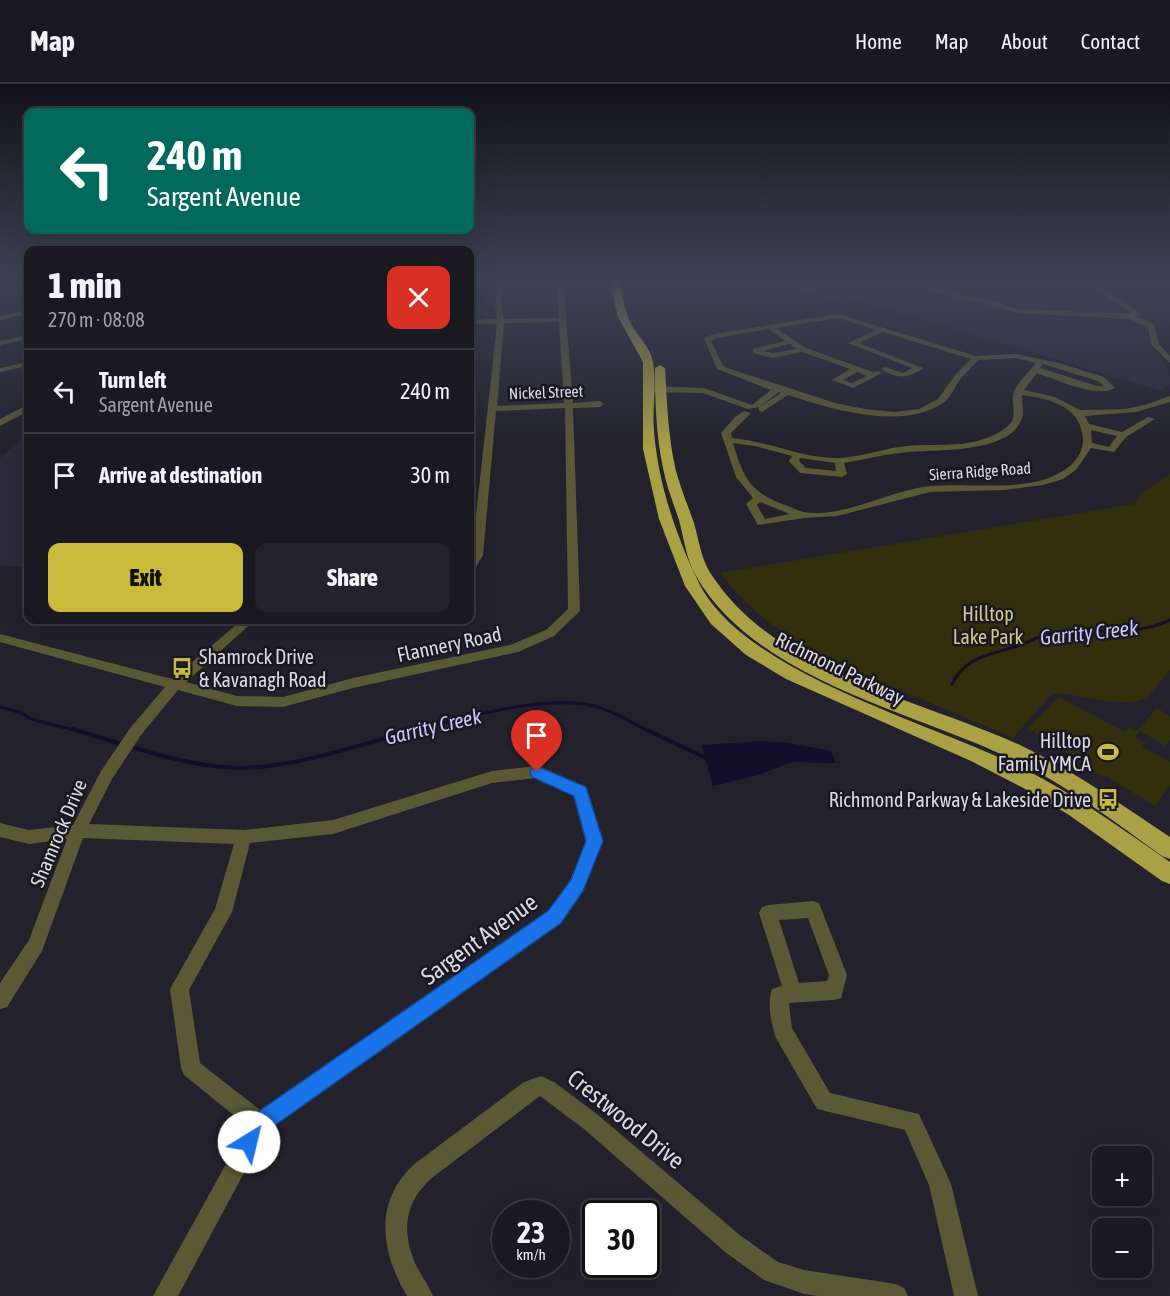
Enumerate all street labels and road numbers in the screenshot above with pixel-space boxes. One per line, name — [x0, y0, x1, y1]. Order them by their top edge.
street label: Nickel Street — [508, 382, 584, 402]
street label: Sierra Ridge Road — [928, 458, 1032, 485]
street label: Flannery Road — [395, 622, 503, 666]
street label: Richmond Parkway — [772, 627, 908, 709]
street label: Shamrock Drive — [25, 776, 91, 890]
street label: Sargent Avenue — [416, 888, 542, 990]
street label: Crestwood Drive — [562, 1064, 690, 1174]

